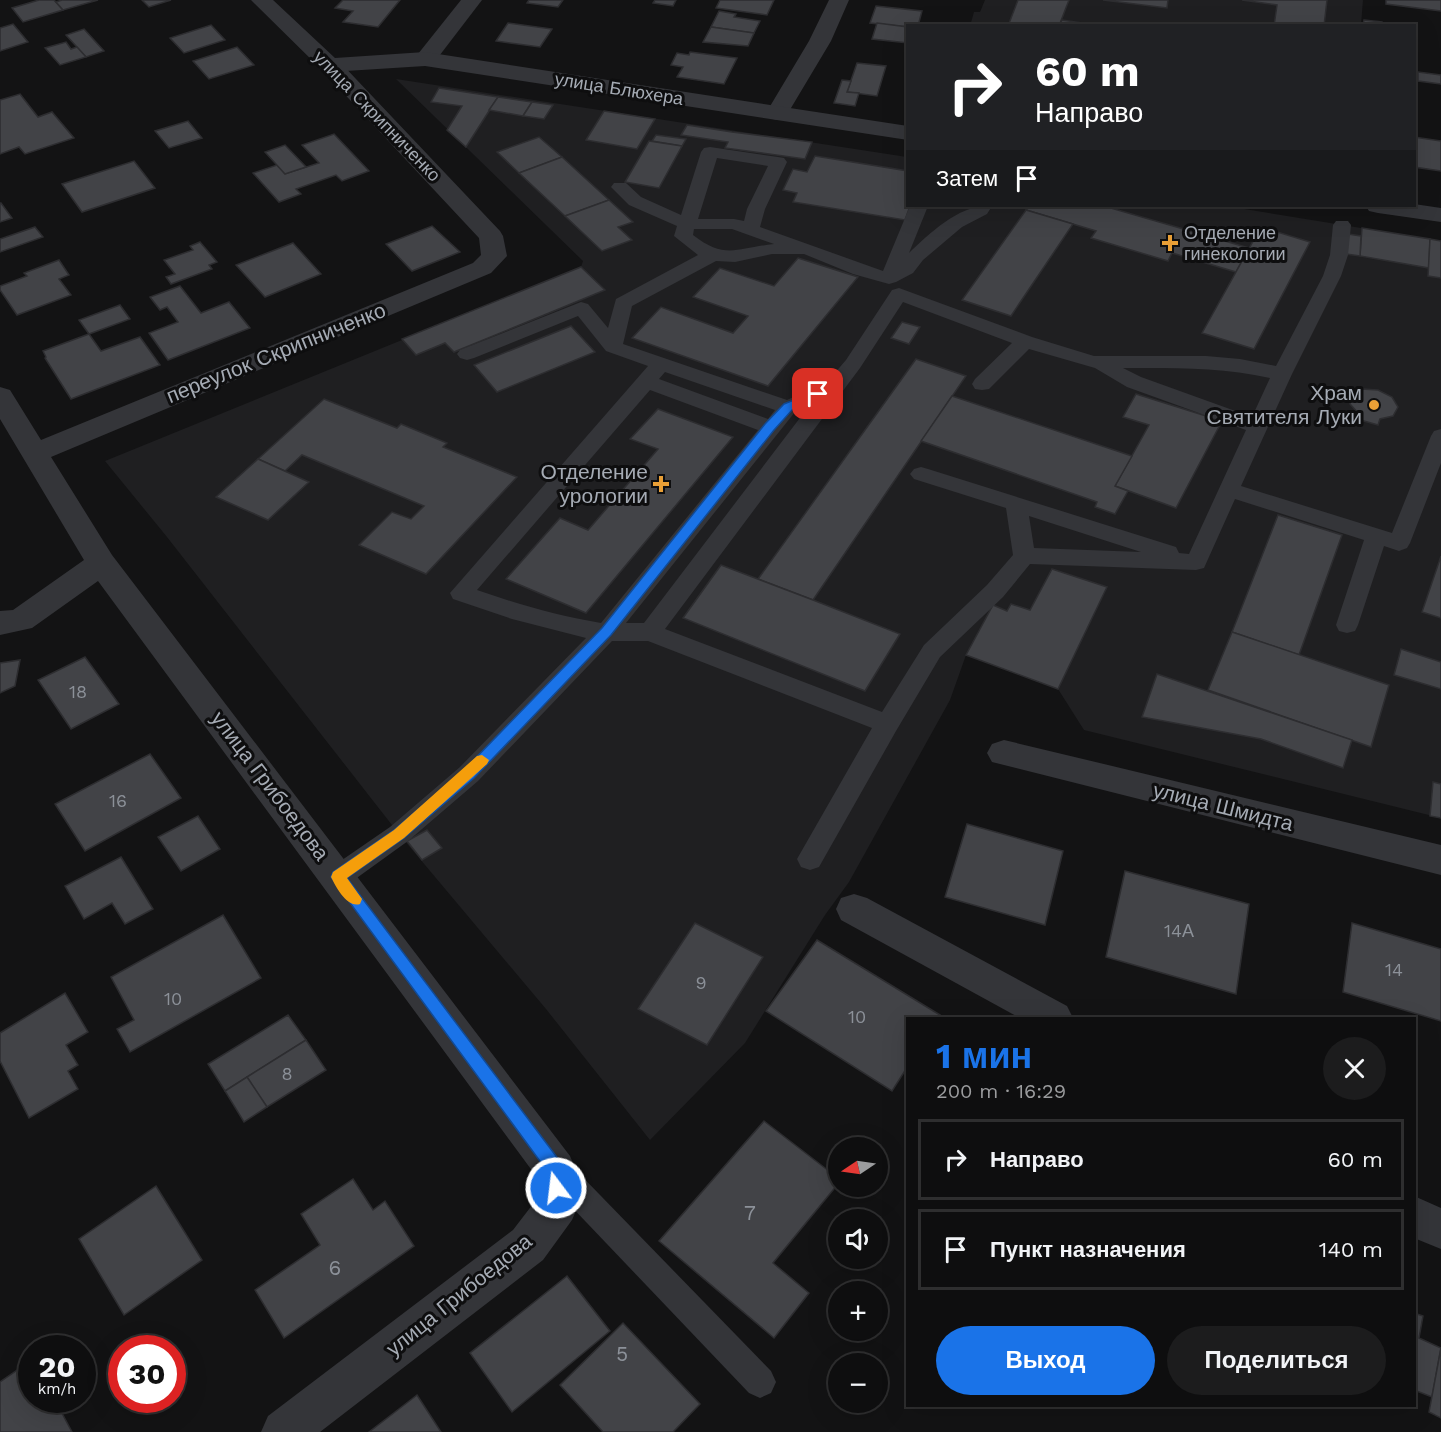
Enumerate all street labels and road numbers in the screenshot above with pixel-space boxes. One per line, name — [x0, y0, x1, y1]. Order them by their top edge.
street label: улица Скрипниченко — [309, 46, 445, 185]
street label: улица Блюхера — [553, 68, 686, 109]
street label: переулок Скрипниченко — [162, 297, 389, 408]
street label: улица Грибоедова — [206, 706, 335, 865]
street label: улица Шмидта — [1150, 777, 1296, 836]
street label: улица Грибоедова — [381, 1228, 537, 1361]

